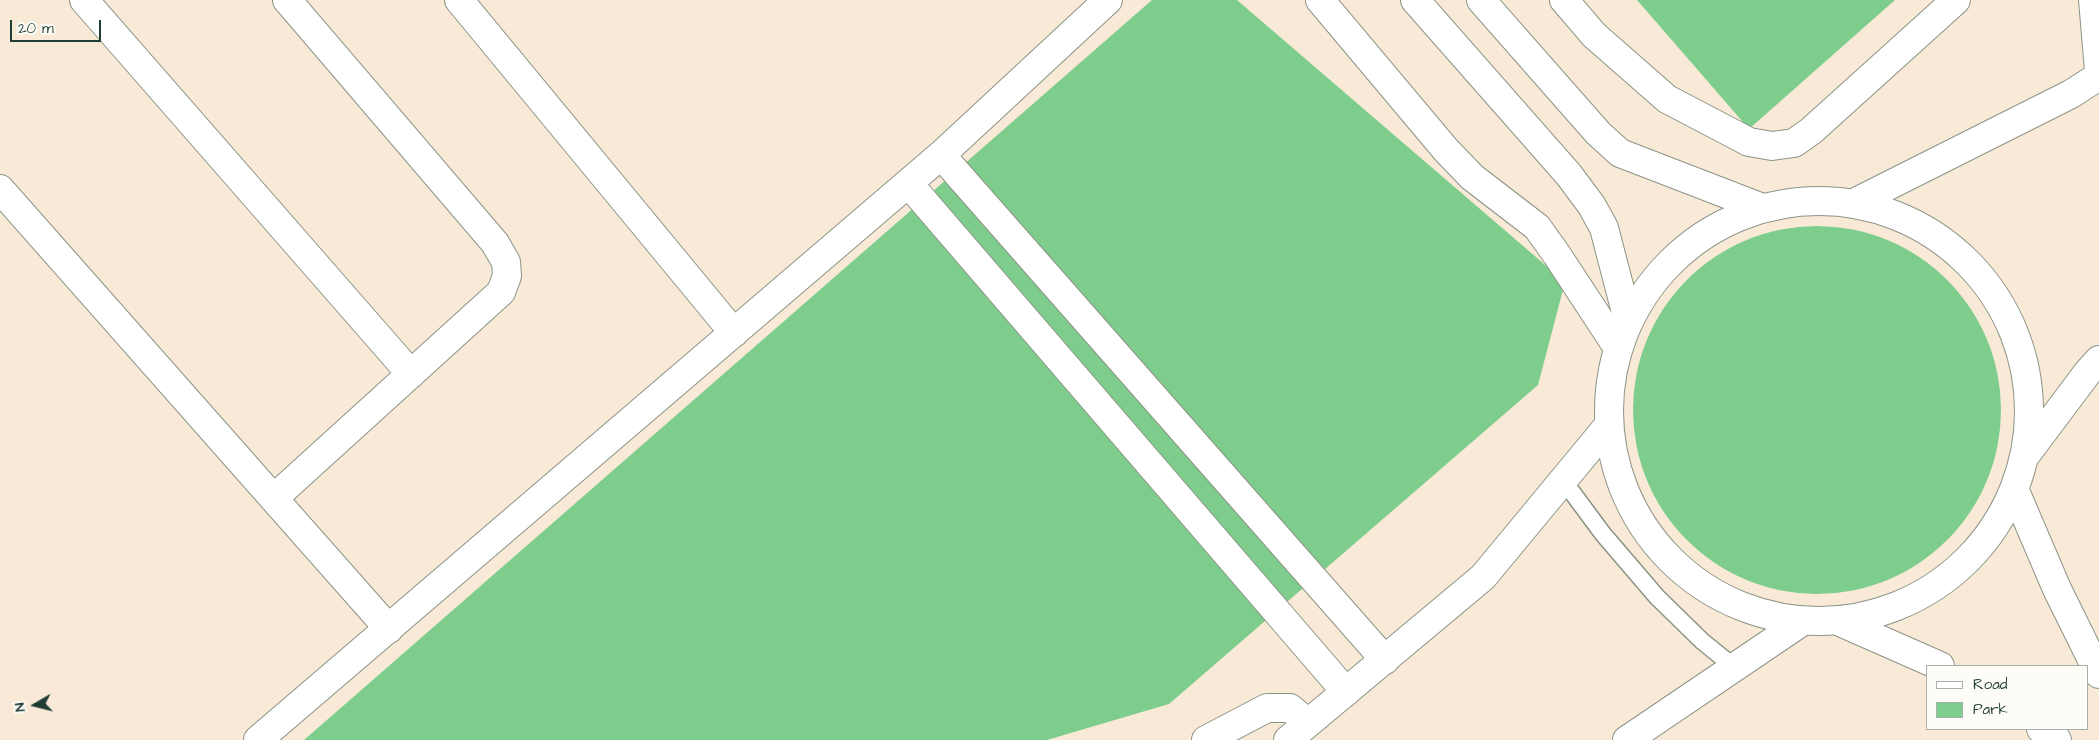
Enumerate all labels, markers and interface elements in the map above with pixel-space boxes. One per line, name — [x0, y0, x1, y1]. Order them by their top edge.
scale bar — [12, 10, 104, 42]
text: 20 m — [18, 18, 54, 39]
legend — [1926, 665, 2089, 730]
text: Road — [1973, 674, 2007, 695]
north arrow — [10, 680, 60, 730]
text: Park — [1973, 699, 2008, 720]
text: N — [10, 701, 31, 713]

